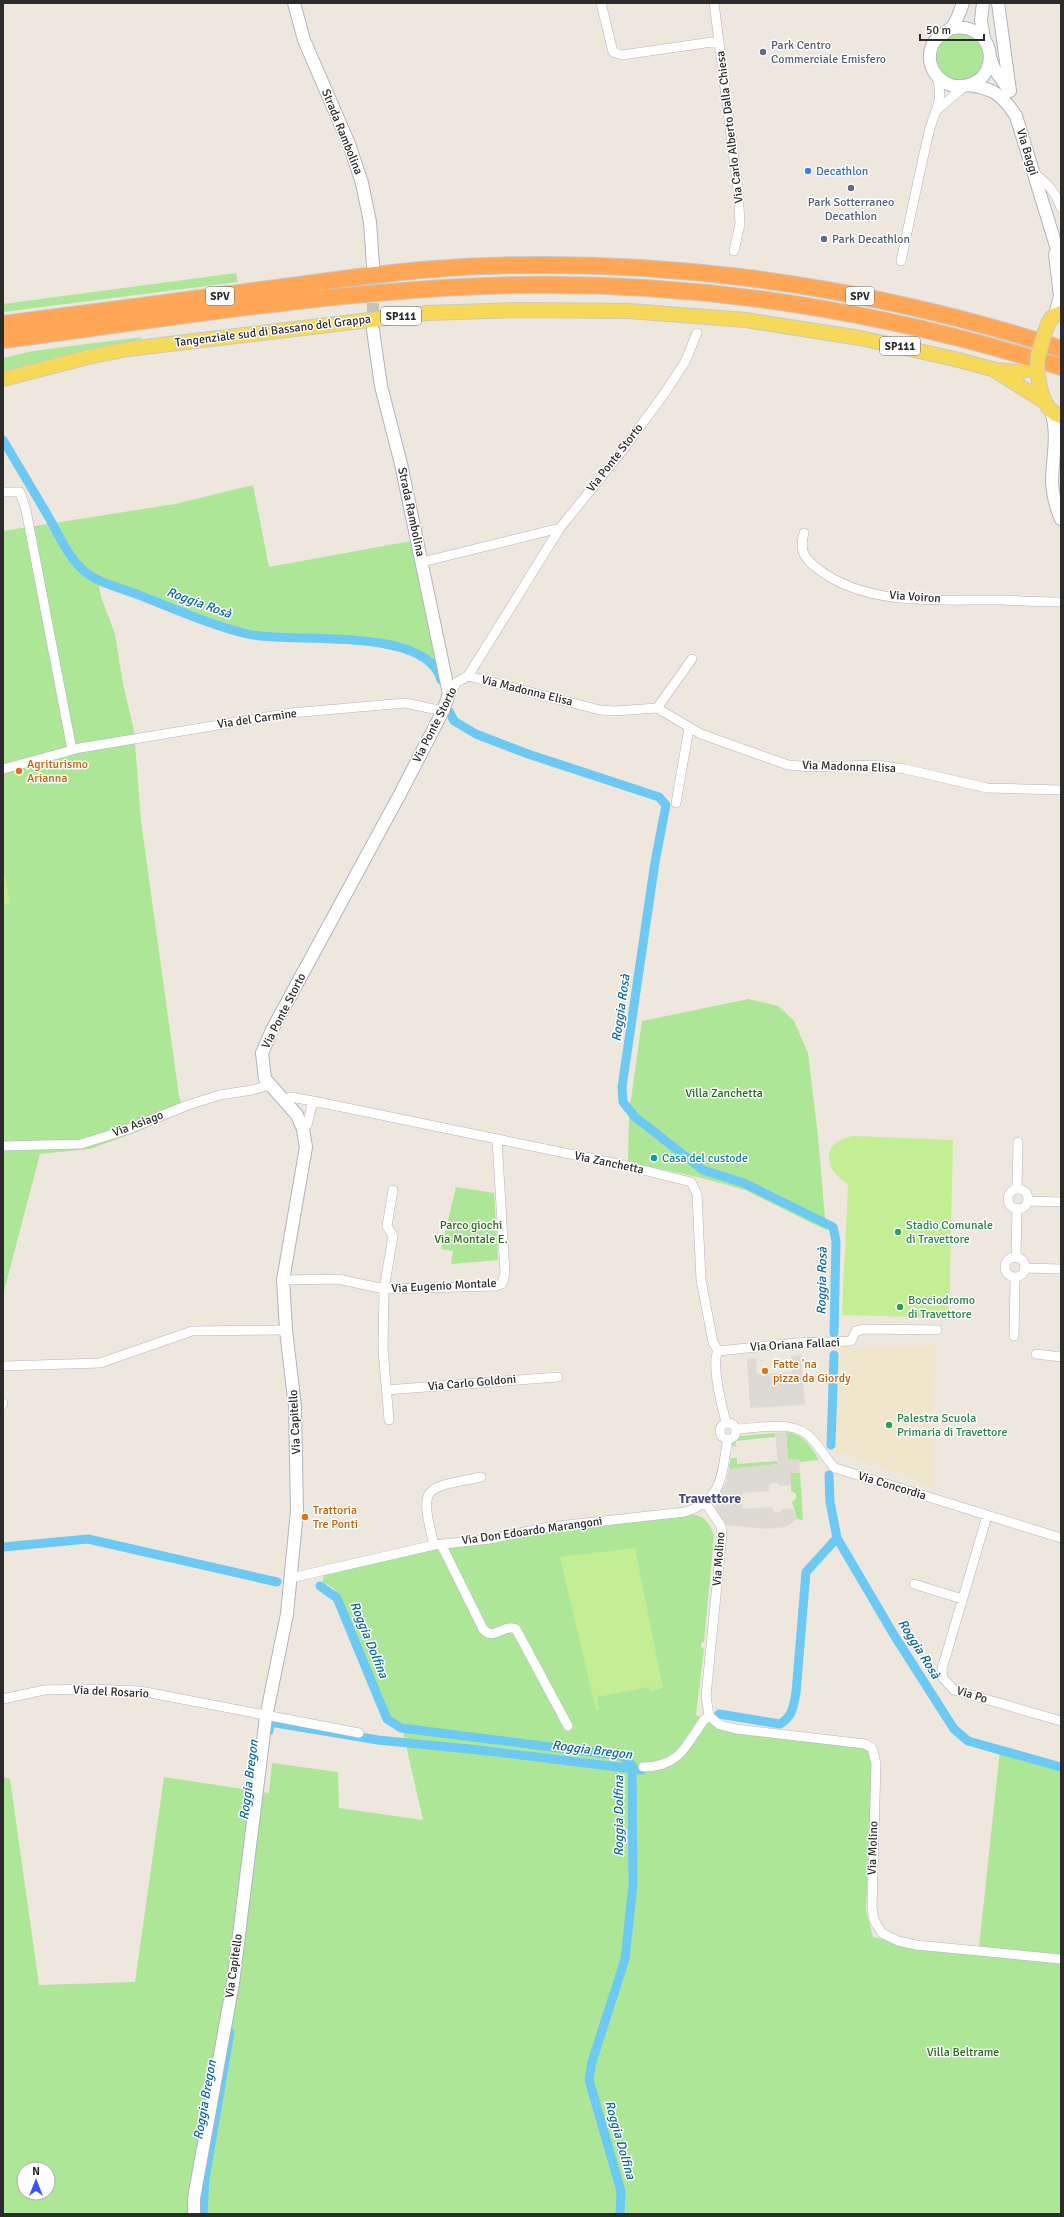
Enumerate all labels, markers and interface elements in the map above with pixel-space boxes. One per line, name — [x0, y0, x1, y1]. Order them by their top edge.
scale bar — [920, 16, 984, 42]
text: 50 m — [926, 23, 951, 38]
place label: Park Centro Commerciale Emisfero — [771, 38, 886, 67]
marker: Park Centro Commerciale Emisfero — [758, 47, 768, 57]
street label: Via Carlo Alberto Dalla Chiesa — [713, 50, 747, 204]
street label: Strada Rambolina — [318, 87, 366, 177]
street label: Via Baggi — [1013, 127, 1041, 177]
place label: Decathlon — [816, 164, 868, 179]
marker: Decathlon — [803, 166, 813, 176]
marker: Park Sotterraneo Decathlon — [846, 183, 856, 193]
place label: Park Sotterraneo Decathlon — [808, 195, 894, 224]
place label: Park Decathlon — [832, 232, 910, 247]
marker: Park Decathlon — [819, 234, 829, 244]
road number: SPV — [206, 287, 234, 305]
road number: SPV — [846, 287, 874, 305]
road number: SP111 — [381, 307, 421, 325]
street label: Tangenziale sud di Bassano del Grappa — [174, 312, 372, 350]
road number: SP111 — [880, 337, 920, 355]
street label: Via Ponte Storto — [584, 421, 646, 495]
street label: Strada Rambolina — [394, 466, 428, 558]
water label: Roggia Rosà — [164, 584, 234, 622]
street label: Via Voiron — [889, 588, 941, 606]
street label: Via Madonna Elisa — [480, 672, 574, 710]
street label: Via Ponte Storto — [410, 685, 460, 765]
street label: Via del Carmine — [216, 706, 298, 732]
place label: Agriturismo Arianna — [27, 757, 88, 786]
street label: Via Madonna Elisa — [802, 758, 896, 776]
marker: Agriturismo Arianna — [14, 766, 24, 776]
street label: Via Ponte Storto — [259, 971, 309, 1051]
water label: Roggia Rosà — [608, 973, 634, 1043]
park label: Villa Zanchetta — [685, 1086, 763, 1101]
street label: Via Asiago — [110, 1107, 166, 1141]
street label: Via Zanchetta — [573, 1148, 645, 1178]
place label: Casa del custode — [662, 1151, 748, 1166]
marker: Casa del custode — [649, 1153, 659, 1163]
park label: Parco giochi Via Montale E. — [434, 1218, 508, 1247]
place label: Stadio Comunale di Travettore — [906, 1218, 993, 1247]
marker: Stadio Comunale di Travettore — [893, 1227, 903, 1237]
water label: Roggia Rosà — [813, 1247, 831, 1315]
street label: Via Eugenio Montale — [391, 1276, 497, 1296]
place label: Bocciodromo di Travettore — [908, 1293, 975, 1322]
marker: Bocciodromo di Travettore — [895, 1302, 905, 1312]
street label: Via Oriana Fallaci — [750, 1335, 840, 1355]
place label: Fatte 'na pizza da Giordy — [773, 1357, 851, 1386]
marker: Fatte 'na pizza da Giordy — [760, 1366, 770, 1376]
street label: Via Carlo Goldoni — [427, 1372, 517, 1394]
street label: Via Capitello — [286, 1389, 304, 1455]
place label: Palestra Scuola Primaria di Travettore — [897, 1411, 1008, 1440]
marker: Palestra Scuola Primaria di Travettore — [884, 1420, 894, 1430]
street label: Via Concordia — [856, 1469, 928, 1503]
district label: Travettore — [679, 1490, 741, 1507]
place label: Trattoria Tre Ponti — [313, 1503, 358, 1532]
marker: Trattoria Tre Ponti — [300, 1512, 310, 1522]
street label: Via Don Edoardo Marangoni — [461, 1514, 603, 1548]
street label: Via Molino — [710, 1531, 728, 1587]
water label: Roggia Dolfina — [346, 1599, 392, 1681]
water label: Roggia Rosà — [894, 1616, 944, 1682]
street label: Via del Rosario — [73, 1683, 149, 1701]
street label: Via Po — [955, 1683, 989, 1707]
water label: Roggia Bregon — [551, 1737, 634, 1763]
water label: Roggia Bregon — [236, 1738, 262, 1821]
water label: Roggia Dolfina — [611, 1775, 627, 1857]
street label: Via Molino — [865, 1821, 881, 1875]
street label: Via Capitello — [222, 1933, 246, 1999]
park label: Villa Beltrame — [927, 2045, 999, 2060]
water label: Roggia Bregon — [190, 2058, 220, 2141]
water label: Roggia Dolfina — [601, 2099, 639, 2182]
north arrow — [16, 2161, 56, 2201]
text: N — [32, 2165, 40, 2178]

